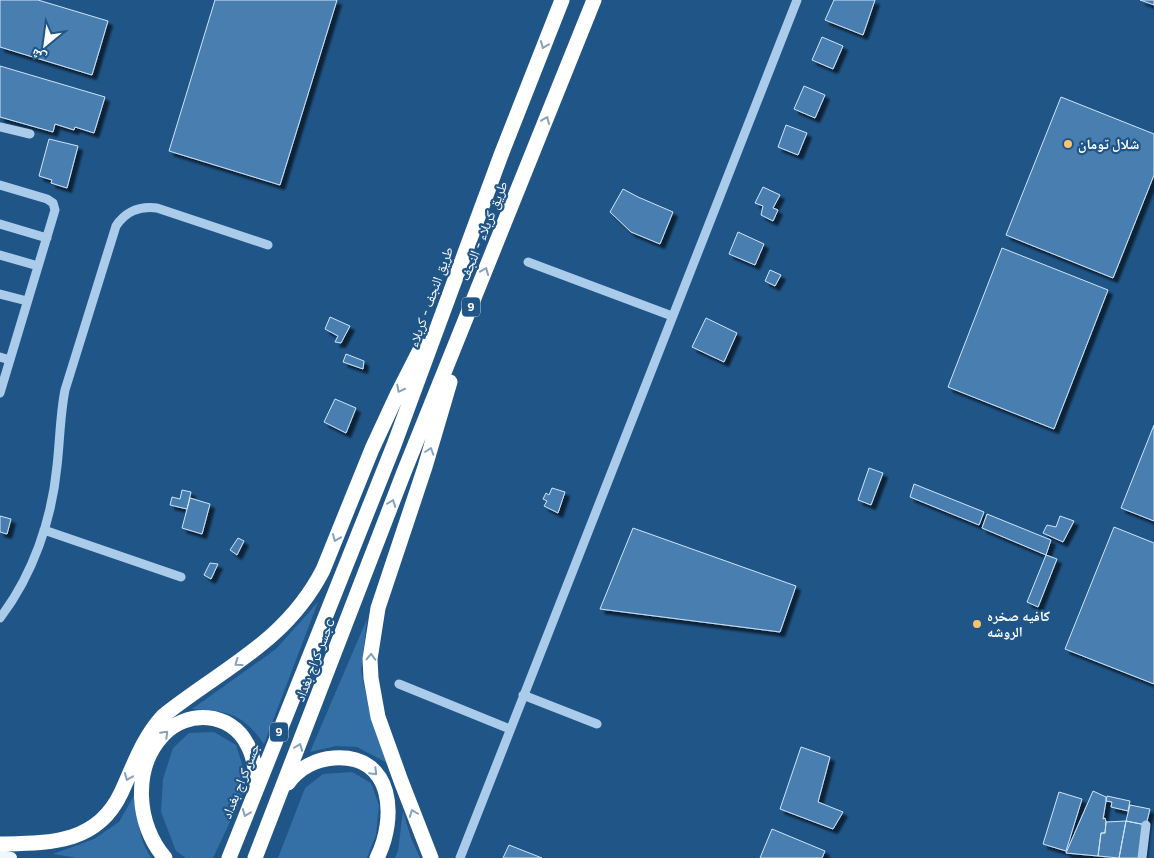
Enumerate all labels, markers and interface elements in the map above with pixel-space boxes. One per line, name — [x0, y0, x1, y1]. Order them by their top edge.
north arrow — [20, 20, 70, 70]
one-way arrow — [540, 40, 551, 49]
text: ش — [28, 45, 50, 67]
one-way arrow — [540, 116, 550, 125]
place label: شلال تومان — [1078, 136, 1139, 153]
marker: شلال تومان — [1062, 138, 1074, 150]
street label: طريق کربلاء - النجف — [456, 179, 513, 284]
street label: طريق النجف - کربلاء — [405, 244, 458, 350]
one-way arrow — [479, 267, 489, 276]
road number: 9 — [462, 298, 480, 316]
one-way arrow — [396, 383, 406, 392]
one-way arrow — [424, 448, 434, 456]
one-way arrow — [386, 499, 396, 508]
one-way arrow — [332, 533, 343, 542]
place label: كافيه صخره الروشه — [987, 608, 1050, 641]
street label: جسر كراج بغدادc — [291, 616, 340, 704]
marker: كافيه صخره الروشه — [971, 618, 983, 630]
one-way arrow — [366, 653, 376, 660]
one-way arrow — [234, 657, 244, 666]
road number: 9 — [270, 722, 288, 742]
one-way arrow — [159, 731, 168, 740]
street label: جسر كراج بغداد — [218, 741, 265, 822]
one-way arrow — [293, 744, 303, 752]
one-way arrow — [368, 766, 377, 775]
one-way arrow — [123, 772, 134, 781]
one-way arrow — [242, 808, 252, 817]
one-way arrow — [409, 809, 419, 818]

